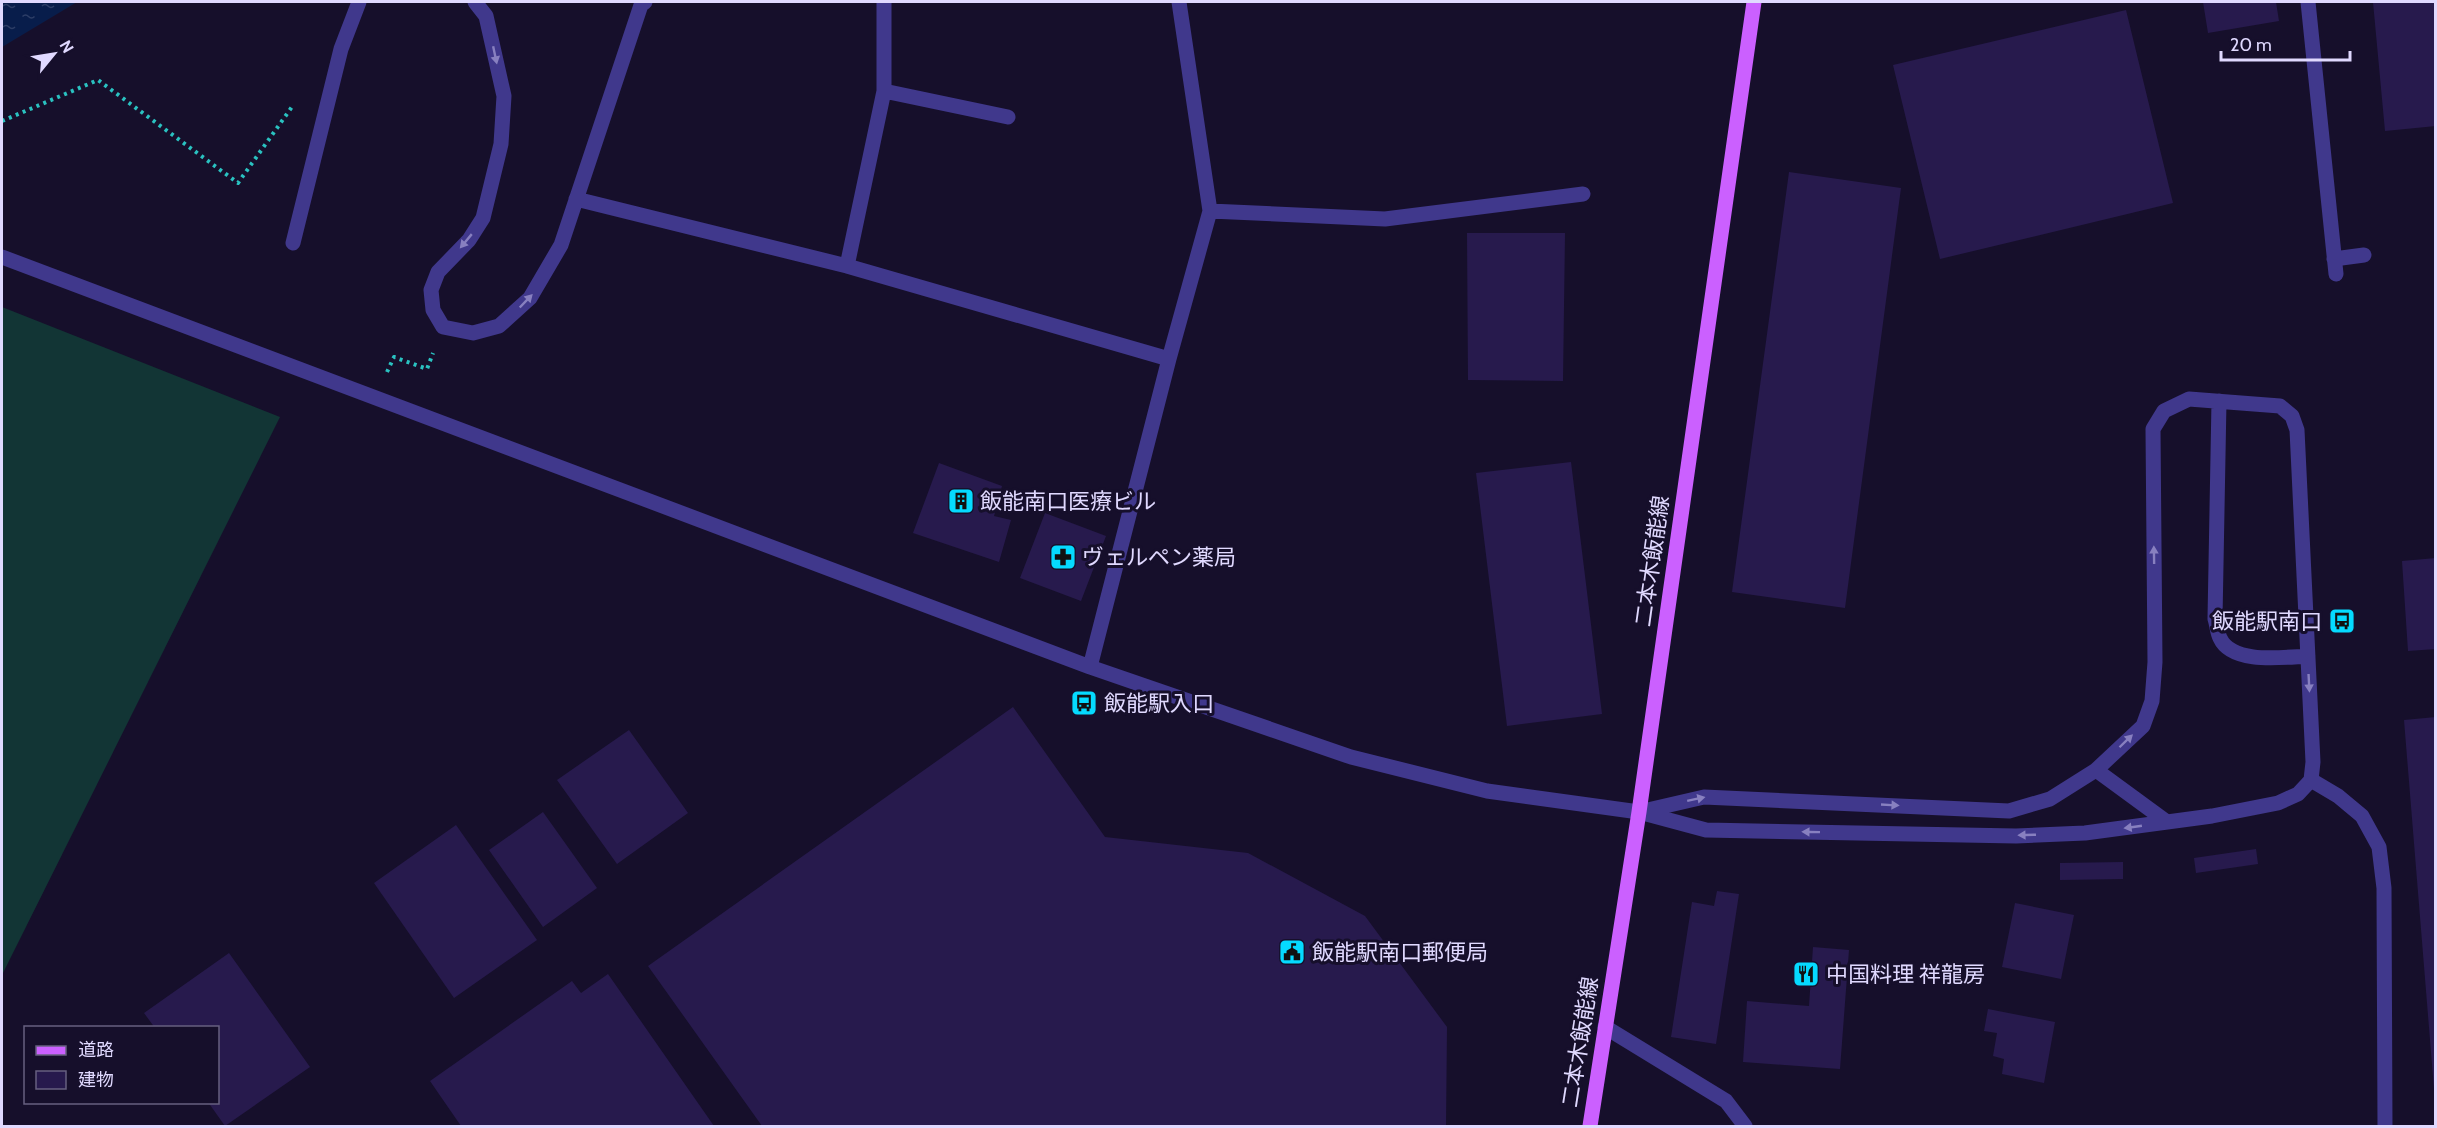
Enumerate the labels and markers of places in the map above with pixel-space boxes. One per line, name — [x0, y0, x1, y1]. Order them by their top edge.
building icon: 飯能南口医療ビル — [946, 486, 976, 516]
place label: 飯能南口医療ビル — [980, 488, 1156, 515]
pharmacy icon: ヴェルペン薬局 — [1048, 542, 1078, 572]
place label: ヴェルペン薬局 — [1082, 544, 1236, 571]
bus stop icon: 飯能駅南口 — [2327, 606, 2357, 636]
place label: 飯能駅南口 — [2212, 608, 2322, 635]
bus stop icon: 飯能駅入口 — [1069, 688, 1099, 718]
place label: 飯能駅入口 — [1104, 690, 1214, 717]
public building icon: 飯能駅南口郵便局 — [1277, 937, 1307, 967]
place label: 飯能駅南口郵便局 — [1312, 939, 1488, 966]
restaurant icon: 中国料理 祥龍房 — [1791, 959, 1821, 989]
place label: 中国料理 祥龍房 — [1826, 961, 1985, 988]

